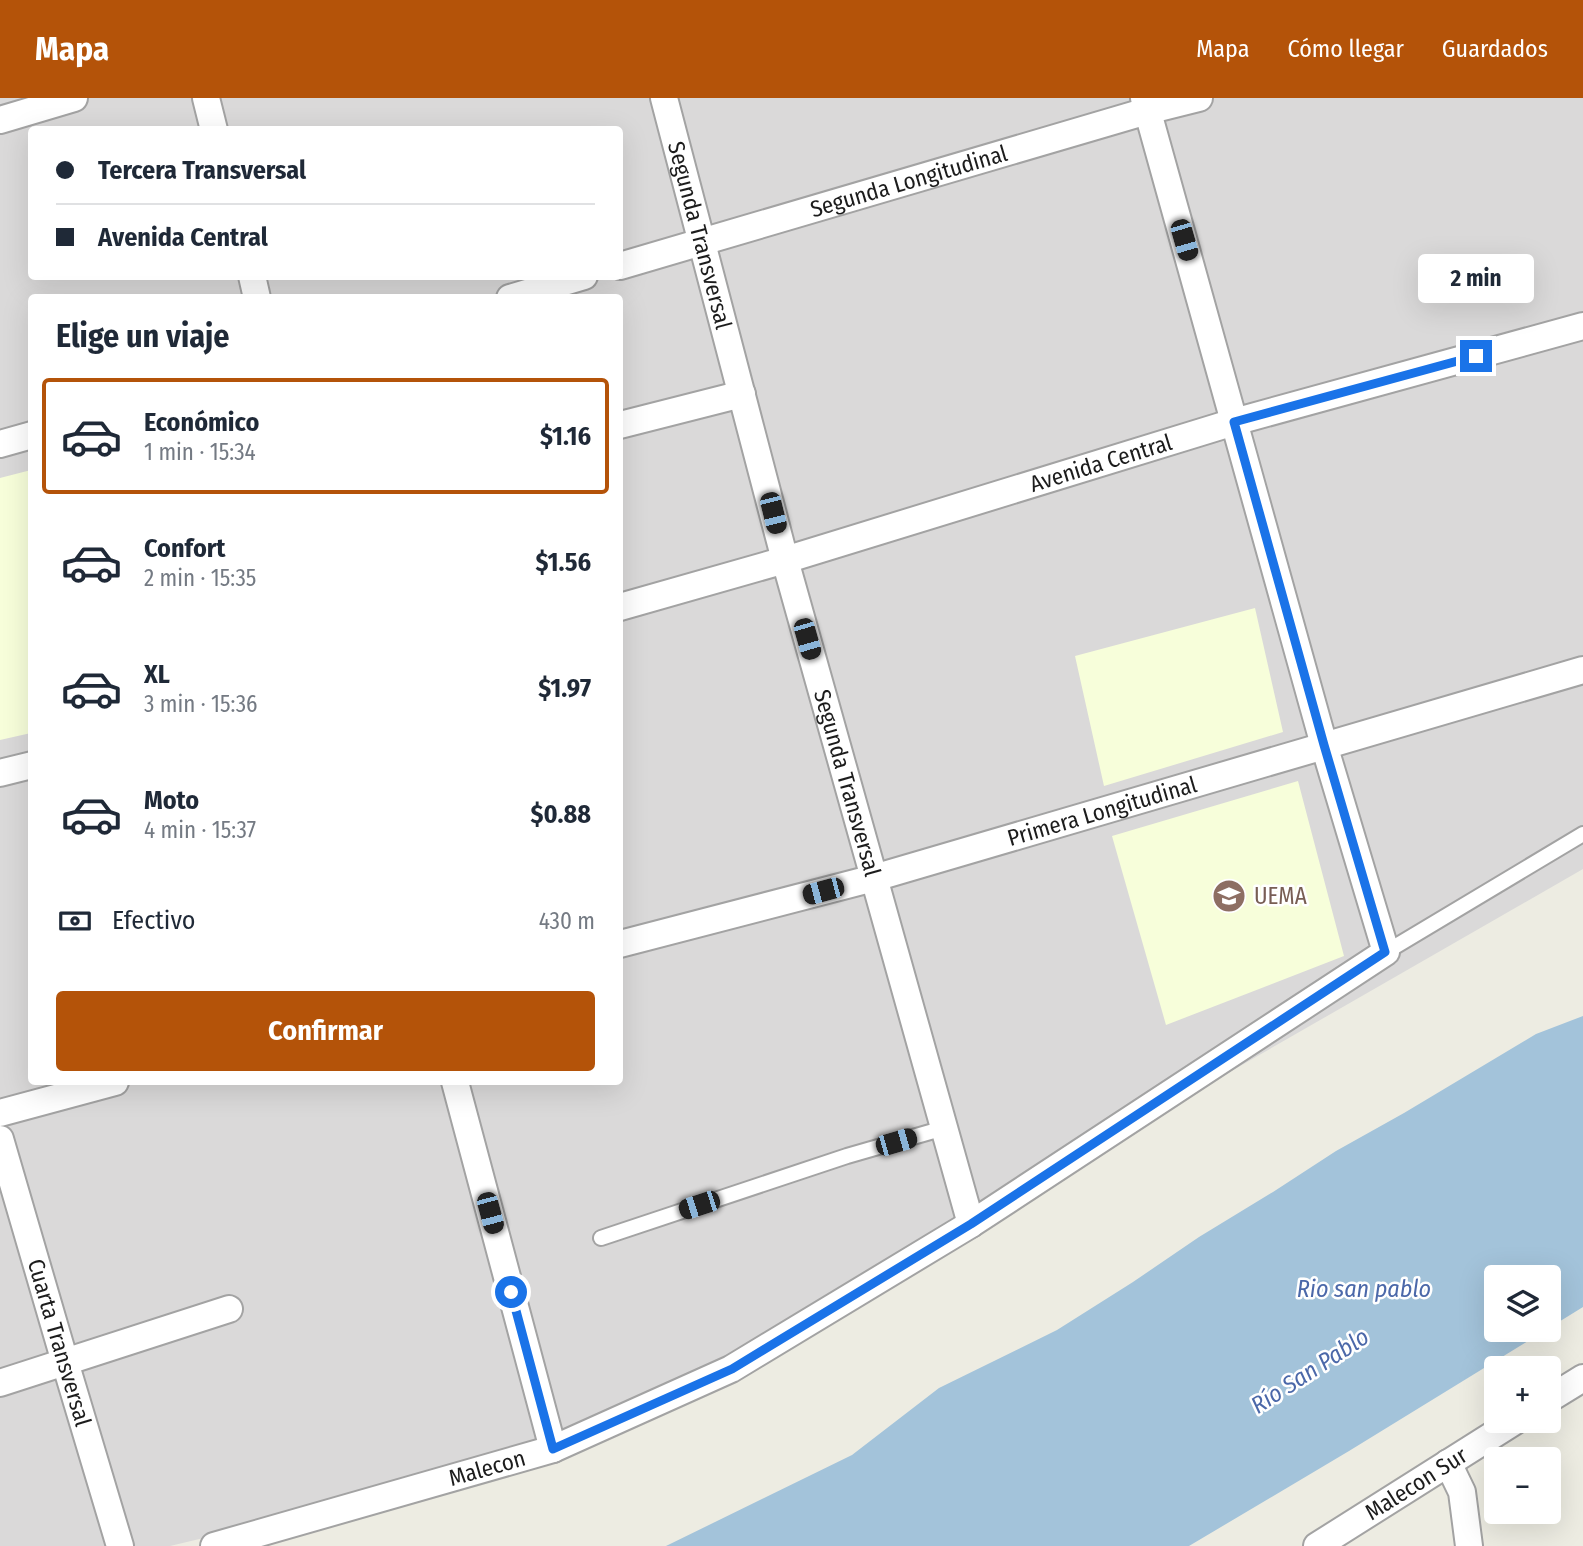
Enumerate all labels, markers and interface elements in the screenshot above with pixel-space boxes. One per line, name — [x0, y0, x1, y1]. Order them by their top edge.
text: Mapa — [35, 29, 109, 69]
text: Mapa — [1196, 35, 1249, 63]
text: Cómo llegar — [1287, 35, 1404, 63]
text: Guardados — [1442, 35, 1548, 63]
street label: Segunda Transversal — [662, 139, 738, 332]
street label: Segunda Longitudinal — [807, 139, 1011, 223]
text: Tercera Transversal — [98, 155, 306, 186]
car — [1169, 217, 1200, 263]
text: Avenida Central — [98, 222, 268, 253]
callout: 2 min — [1418, 254, 1534, 303]
text: 2 min — [1451, 264, 1502, 292]
text: Elige un viaje — [56, 317, 229, 355]
route end — [1460, 340, 1492, 372]
icon: car — [60, 405, 123, 468]
text: Económico — [144, 407, 259, 438]
text: $1.16 — [540, 421, 591, 452]
street label: Avenida Central — [1026, 428, 1175, 498]
text: 1 min · 15:34 — [144, 438, 256, 466]
car — [758, 490, 789, 536]
icon: car — [60, 531, 123, 594]
text: Confort — [144, 533, 225, 564]
text: $1.56 — [535, 547, 591, 578]
text: 2 min · 15:35 — [144, 564, 256, 592]
car — [792, 616, 823, 662]
icon: car — [60, 657, 123, 720]
text: XL — [144, 659, 170, 690]
text: $1.97 — [538, 673, 591, 704]
street label: Segunda Transversal — [808, 686, 887, 879]
text: 3 min · 15:36 — [144, 690, 257, 718]
street label: Primera Longitudinal — [1004, 770, 1200, 852]
icon: car — [60, 783, 123, 846]
text: Moto — [144, 785, 199, 816]
text: $0.88 — [530, 799, 591, 830]
text: 4 min · 15:37 — [144, 816, 256, 844]
car — [800, 875, 847, 907]
school or university icon: UEMA — [1210, 877, 1248, 915]
place label: UEMA — [1254, 882, 1307, 910]
icon: cash — [56, 902, 94, 940]
text: Efectivo — [112, 905, 196, 936]
text: 430 m — [539, 907, 595, 935]
button: Confirmar — [56, 991, 595, 1071]
car — [873, 1126, 920, 1158]
car — [676, 1189, 723, 1221]
car — [475, 1190, 506, 1236]
street label: Cuarta Transversal — [22, 1256, 97, 1429]
map controls — [1484, 1265, 1561, 1524]
button: layers — [1484, 1265, 1561, 1342]
water label: Rio san pablo — [1297, 1275, 1431, 1303]
route start — [495, 1276, 527, 1308]
water label: Río San Pablo — [1246, 1323, 1374, 1419]
button: + — [1484, 1356, 1561, 1433]
street label: Malecon Sur — [1360, 1441, 1472, 1526]
street label: Malecon — [446, 1444, 529, 1492]
button: − — [1484, 1447, 1561, 1524]

